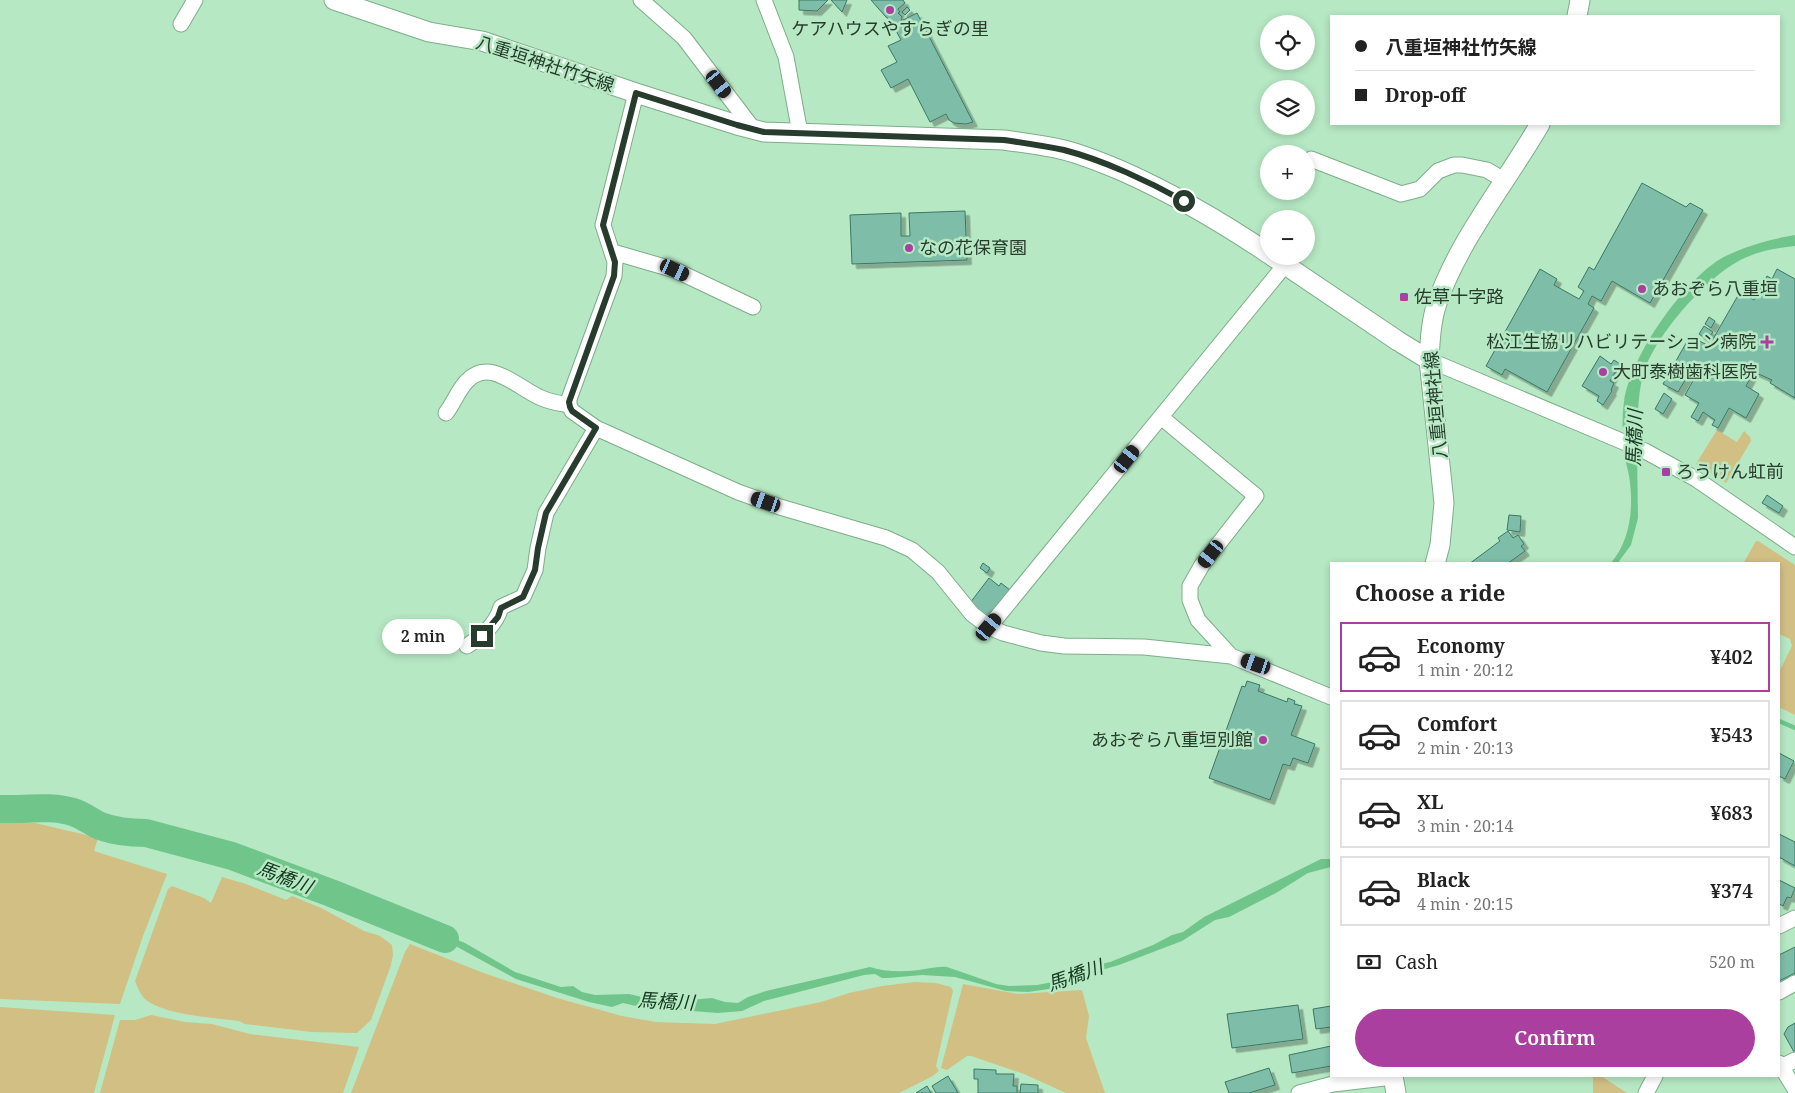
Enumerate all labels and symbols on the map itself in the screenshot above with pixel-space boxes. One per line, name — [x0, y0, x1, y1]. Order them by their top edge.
marker: ケアハウスやすらぎの里 — [884, 4, 896, 16]
place label: ケアハウスやすらぎの里 — [791, 16, 989, 40]
street label: 八重垣神社竹矢線 — [473, 29, 617, 97]
car — [703, 68, 734, 100]
route start — [1173, 190, 1195, 212]
place label: なの花保育園 — [919, 235, 1027, 259]
marker: なの花保育園 — [903, 242, 915, 254]
car — [658, 257, 691, 283]
place label: あおぞら八重垣 — [1652, 276, 1778, 300]
marker: あおぞら八重垣 — [1636, 283, 1648, 295]
place label: 佐草十字路 — [1414, 284, 1504, 308]
marker: 佐草十字路 — [1398, 291, 1410, 303]
place label: 松江生協リハビリテーション病院 — [1486, 329, 1756, 353]
marker: 松江生協リハビリテーション病院 — [1760, 335, 1774, 349]
street label: 八重垣神社線 — [1418, 350, 1452, 460]
place label: 大町泰樹歯科医院 — [1613, 359, 1757, 383]
marker: 大町泰樹歯科医院 — [1597, 366, 1609, 378]
water label: 馬橋川 — [1620, 407, 1648, 467]
car — [1111, 443, 1142, 475]
place label: ろうけん虹前 — [1676, 459, 1784, 483]
marker: ろうけん虹前 — [1660, 466, 1672, 478]
car — [749, 490, 782, 514]
car — [1195, 538, 1226, 570]
car — [973, 611, 1004, 643]
callout: 2 min — [382, 618, 464, 654]
route end — [471, 625, 493, 647]
car — [1239, 652, 1272, 676]
place label: あおぞら八重垣別館 — [1091, 727, 1253, 751]
marker: あおぞら八重垣別館 — [1257, 734, 1269, 746]
water label: 馬橋川 — [254, 855, 318, 900]
water label: 馬橋川 — [1044, 953, 1108, 997]
water label: 馬橋川 — [637, 987, 697, 1016]

